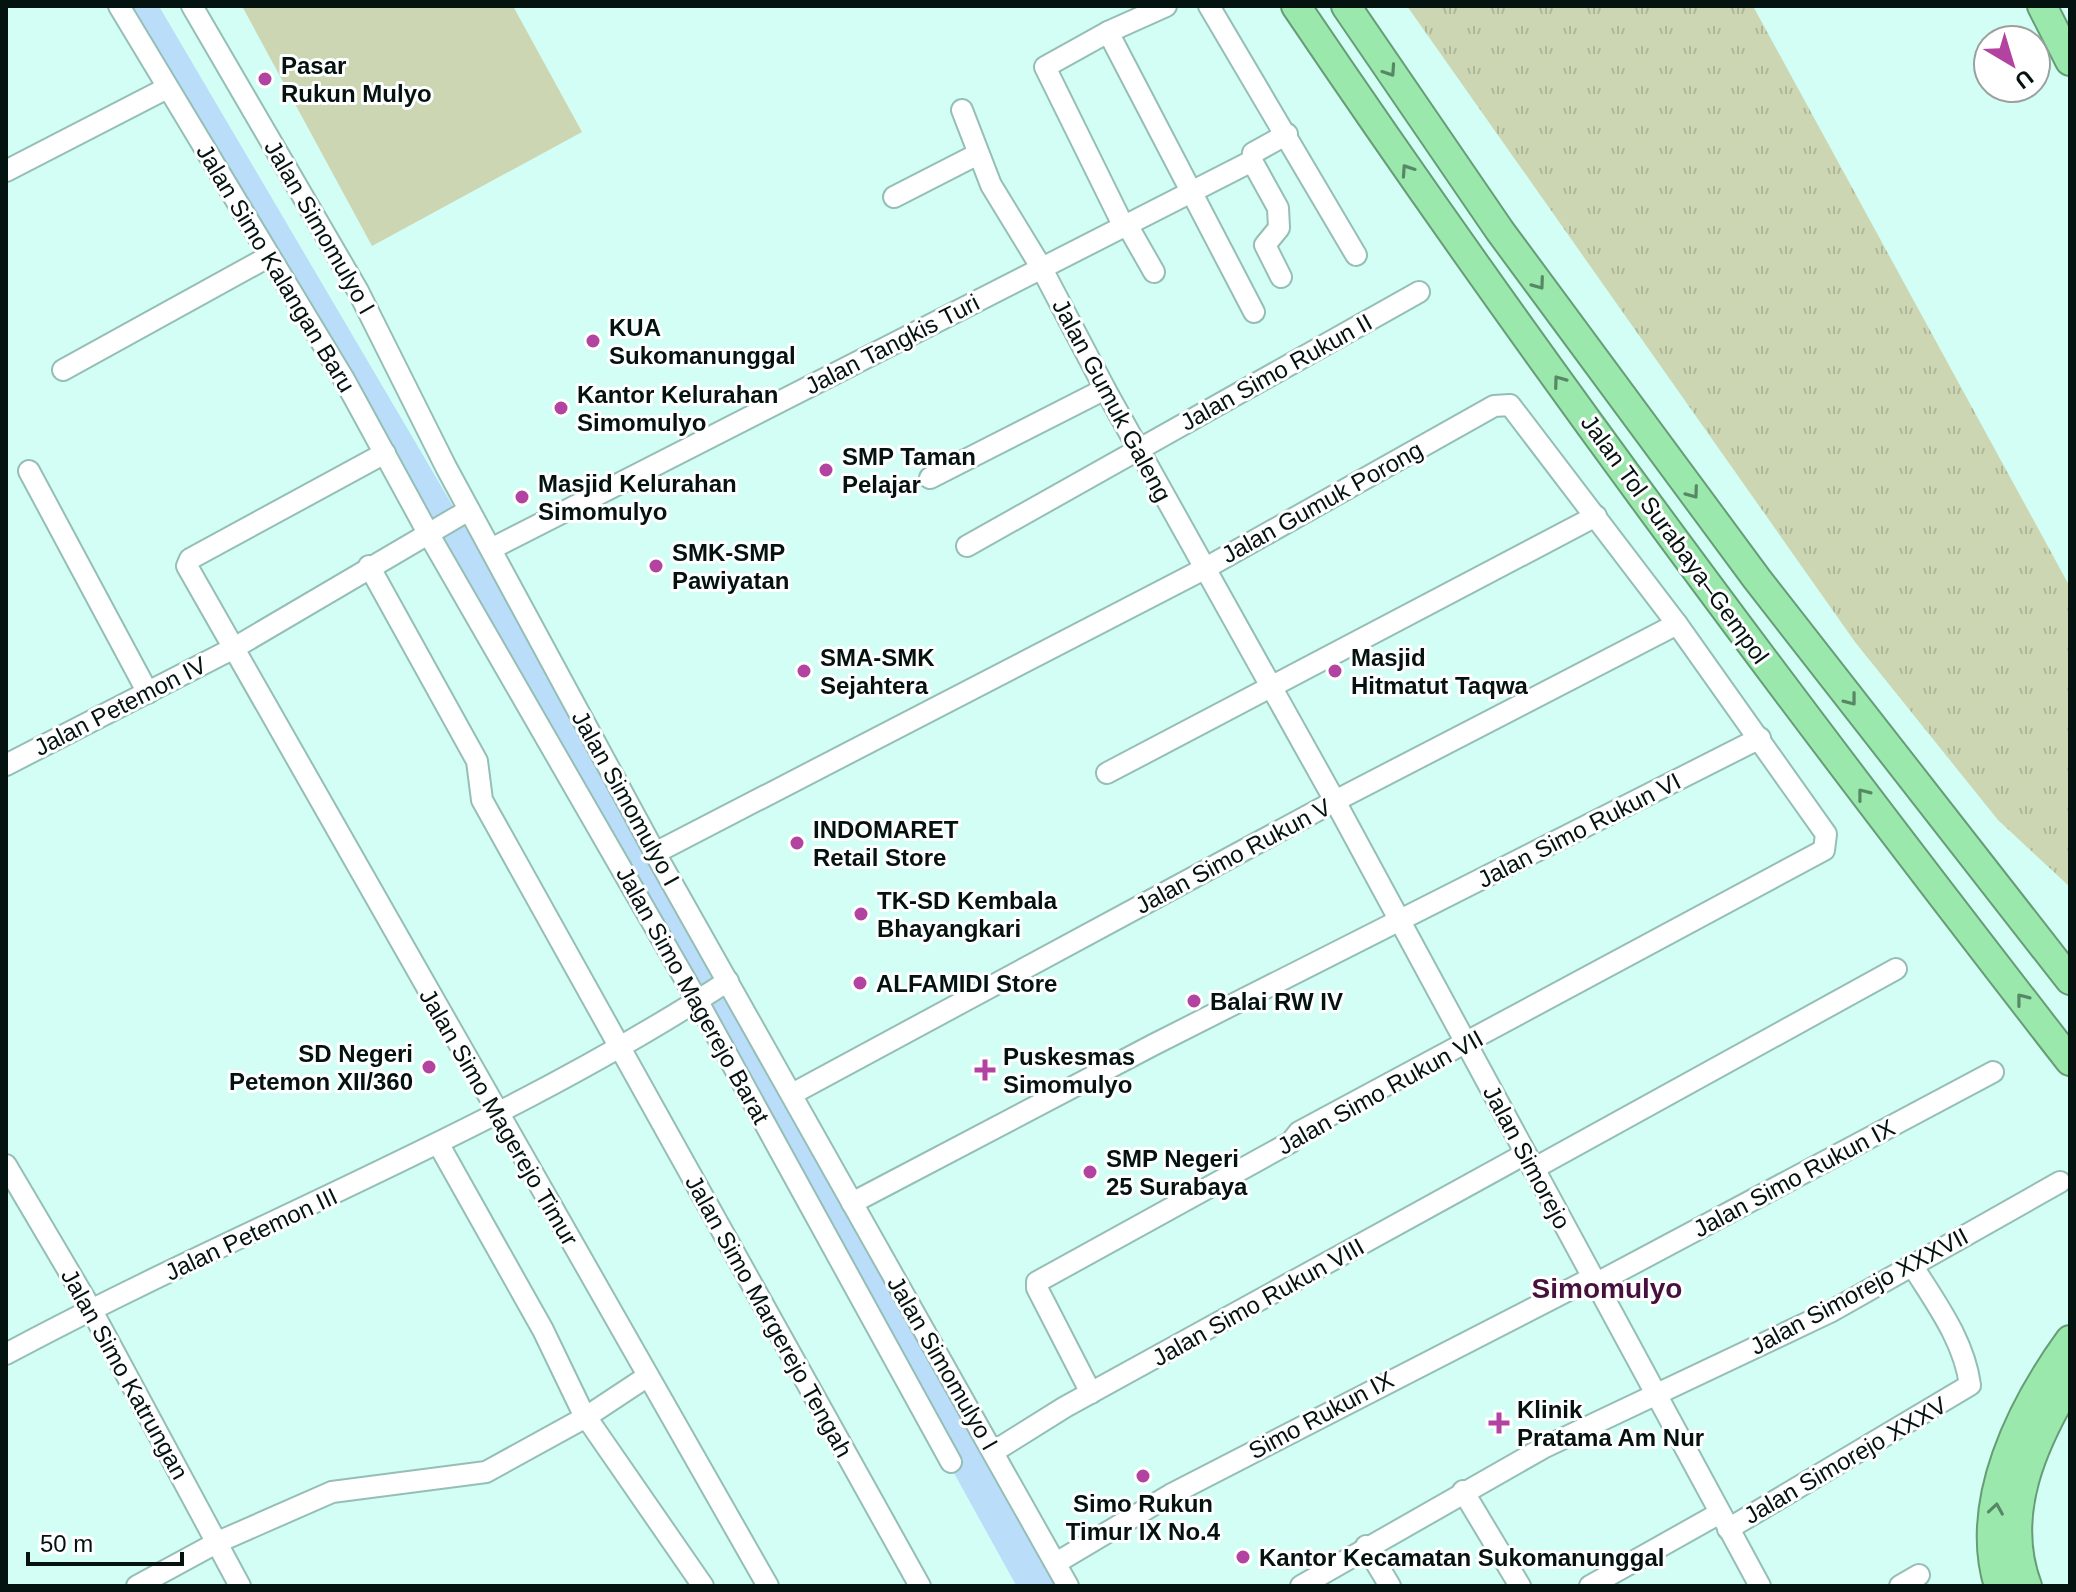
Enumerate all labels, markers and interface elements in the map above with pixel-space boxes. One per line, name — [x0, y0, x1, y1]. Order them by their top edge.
north arrow — [1972, 24, 2052, 104]
place label: Pasar Rukun Mulyo — [281, 52, 432, 107]
one-way arrow — [1380, 62, 1395, 76]
text: U — [2010, 65, 2038, 94]
marker: Pasar Rukun Mulyo — [256, 70, 274, 88]
street label: Jalan Simomulyo I — [259, 135, 381, 319]
street label: Jalan Simo Kalangan Baru — [191, 139, 361, 397]
one-way arrow — [1402, 165, 1417, 179]
one-way arrow — [1529, 275, 1543, 290]
street label: Jalan Tangkis Turi — [800, 288, 984, 400]
street label: Jalan Gumuk Galeng — [1047, 294, 1177, 506]
street label: Jalan Simo Rukun II — [1176, 308, 1376, 436]
place label: KUA Sukomanunggal — [609, 314, 796, 369]
marker: KUA Sukomanunggal — [584, 332, 602, 350]
one-way arrow — [1554, 376, 1569, 390]
place label: Kantor Kelurahan Simomulyo — [577, 381, 778, 436]
marker: Kantor Kelurahan Simomulyo — [552, 399, 570, 417]
street label: Jalan Tol Surabaya–Gempol — [1576, 409, 1774, 669]
street label: Jalan Gumuk Porong — [1217, 436, 1427, 568]
place label: SMP Taman Pelajar — [842, 443, 976, 498]
marker: SMP Taman Pelajar — [817, 461, 835, 479]
place label: Masjid Kelurahan Simomulyo — [538, 470, 737, 525]
one-way arrow — [1684, 484, 1698, 499]
marker: Masjid Kelurahan Simomulyo — [513, 488, 531, 506]
place label: SMK-SMP Pawiyatan — [672, 539, 789, 594]
marker: SMK-SMP Pawiyatan — [647, 557, 665, 575]
place label: SMA-SMK Sejahtera — [820, 644, 935, 699]
place label: Masjid Hitmatut Taqwa — [1351, 644, 1529, 699]
street label: Jalan Petemon IV — [29, 651, 211, 761]
marker: SMA-SMK Sejahtera — [795, 662, 813, 680]
marker: Masjid Hitmatut Taqwa — [1326, 662, 1344, 680]
one-way arrow — [1841, 691, 1856, 705]
street label: Jalan Simomulyo I — [567, 706, 685, 890]
street label: Jalan Simo Rukun VI — [1473, 767, 1685, 893]
one-way arrow — [1858, 788, 1872, 803]
street label: Jalan Simo Rukun V — [1131, 793, 1335, 919]
place label: INDOMARET Retail Store — [813, 816, 959, 871]
marker: INDOMARET Retail Store — [788, 834, 806, 852]
street label: Jalan Simo Magerejo Barat — [611, 862, 775, 1128]
place label: TK-SD Kembala Bhayangkari — [877, 887, 1058, 942]
marker: TK-SD Kembala Bhayangkari — [852, 905, 870, 923]
place label: ALFAMIDI Store — [876, 970, 1057, 997]
marker: ALFAMIDI Store — [851, 974, 869, 992]
street label: Jalan Simo Magerejo Timur — [414, 984, 584, 1250]
place label: Balai RW IV — [1210, 988, 1343, 1015]
marker: Balai RW IV — [1185, 992, 1203, 1010]
one-way arrow — [2018, 993, 2032, 1008]
street label: Jalan Simo Rukun VII — [1273, 1024, 1487, 1160]
place label: SD Negeri Petemon XII/360 — [229, 1040, 413, 1095]
place label: Puskesmas Simomulyo — [1003, 1043, 1135, 1098]
marker: SD Negeri Petemon XII/360 — [420, 1058, 438, 1076]
marker: Puskesmas Simomulyo — [974, 1059, 996, 1081]
street label: Jalan Simorejo — [1478, 1081, 1576, 1233]
street label: Jalan Simo Rukun IX — [1689, 1113, 1899, 1243]
place label: SMP Negeri 25 Surabaya — [1106, 1145, 1248, 1200]
marker: SMP Negeri 25 Surabaya — [1081, 1163, 1099, 1181]
street label: Jalan Simo Margerejo Tengah — [680, 1170, 858, 1462]
street label: Jalan Petemon III — [161, 1182, 341, 1286]
street label: Jalan Simorejo XXXVII — [1745, 1222, 1973, 1360]
street label: Jalan Simo Rukun VIII — [1148, 1233, 1368, 1371]
street label: Jalan Simo Katrungan — [56, 1264, 194, 1484]
street label: Jalan Simomulyo I — [882, 1271, 1004, 1455]
district label: Simomulyo — [1532, 1273, 1682, 1304]
street label: Simo Rukun IX — [1244, 1366, 1398, 1464]
street label: Jalan Simorejo XXXV — [1739, 1391, 1951, 1529]
place label: Klinik Pratama Am Nur — [1517, 1396, 1704, 1451]
marker: Klinik Pratama Am Nur — [1488, 1412, 1510, 1434]
marker: Simo Rukun Timur IX No.4 — [1134, 1467, 1152, 1485]
place label: Simo Rukun Timur IX No.4 — [1066, 1490, 1221, 1545]
one-way arrow — [1987, 1502, 2004, 1516]
scale bar — [28, 1516, 182, 1566]
text: 50 m — [40, 1530, 93, 1557]
place label: Kantor Kecamatan Sukomanunggal — [1259, 1544, 1664, 1571]
marker: Kantor Kecamatan Sukomanunggal — [1234, 1548, 1252, 1566]

